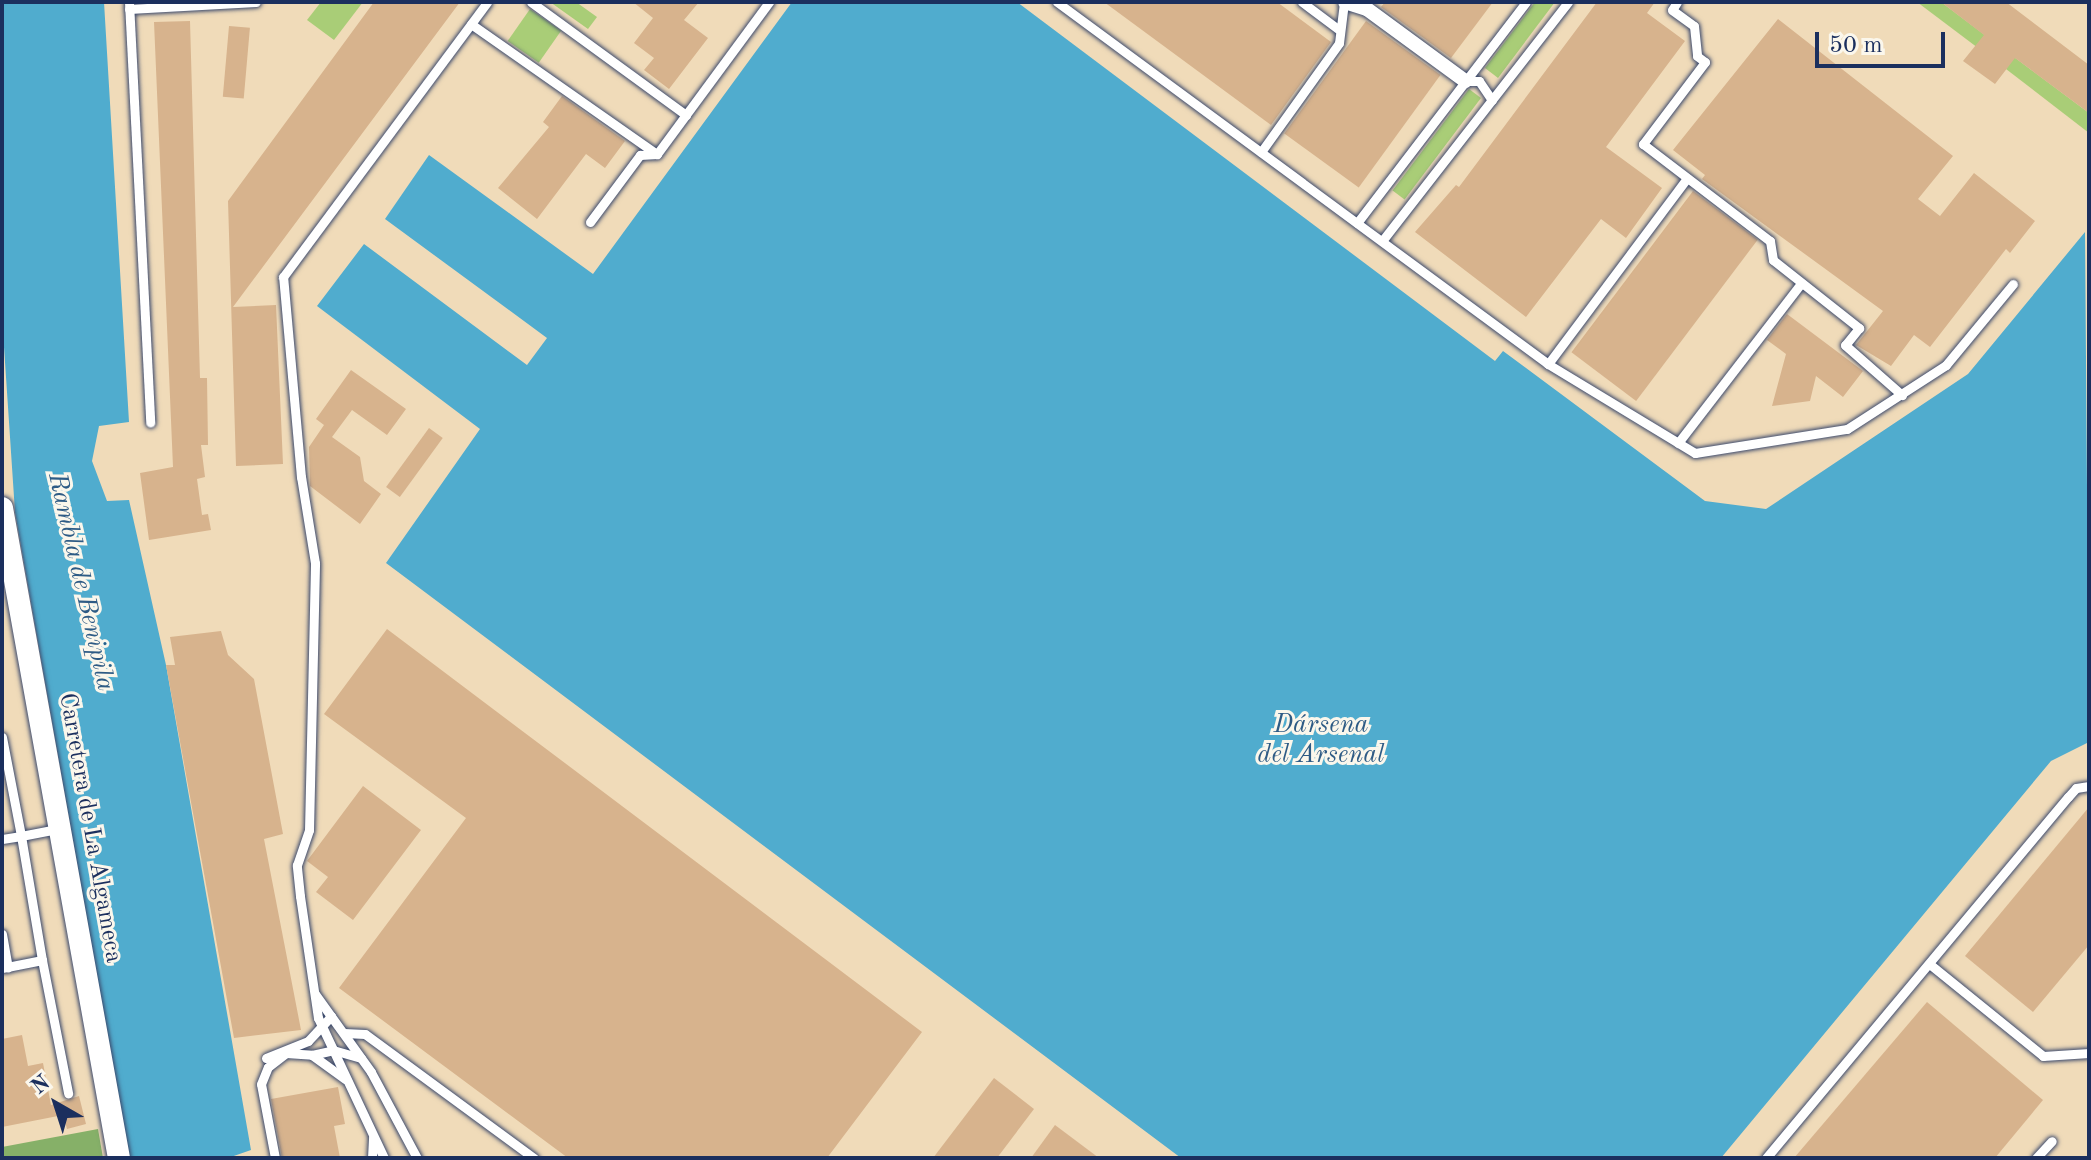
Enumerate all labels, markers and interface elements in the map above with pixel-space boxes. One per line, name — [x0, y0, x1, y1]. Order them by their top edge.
scale bar — [1819, 16, 1949, 66]
text: 50 m — [1829, 34, 1883, 58]
water label: Rambla de Benipila — [40, 470, 120, 694]
street label: Carretera de La Algameca — [51, 691, 127, 965]
water label: Dársena del Arsenal — [1257, 710, 1385, 772]
north arrow — [16, 1064, 96, 1144]
text: N — [27, 1072, 54, 1099]

